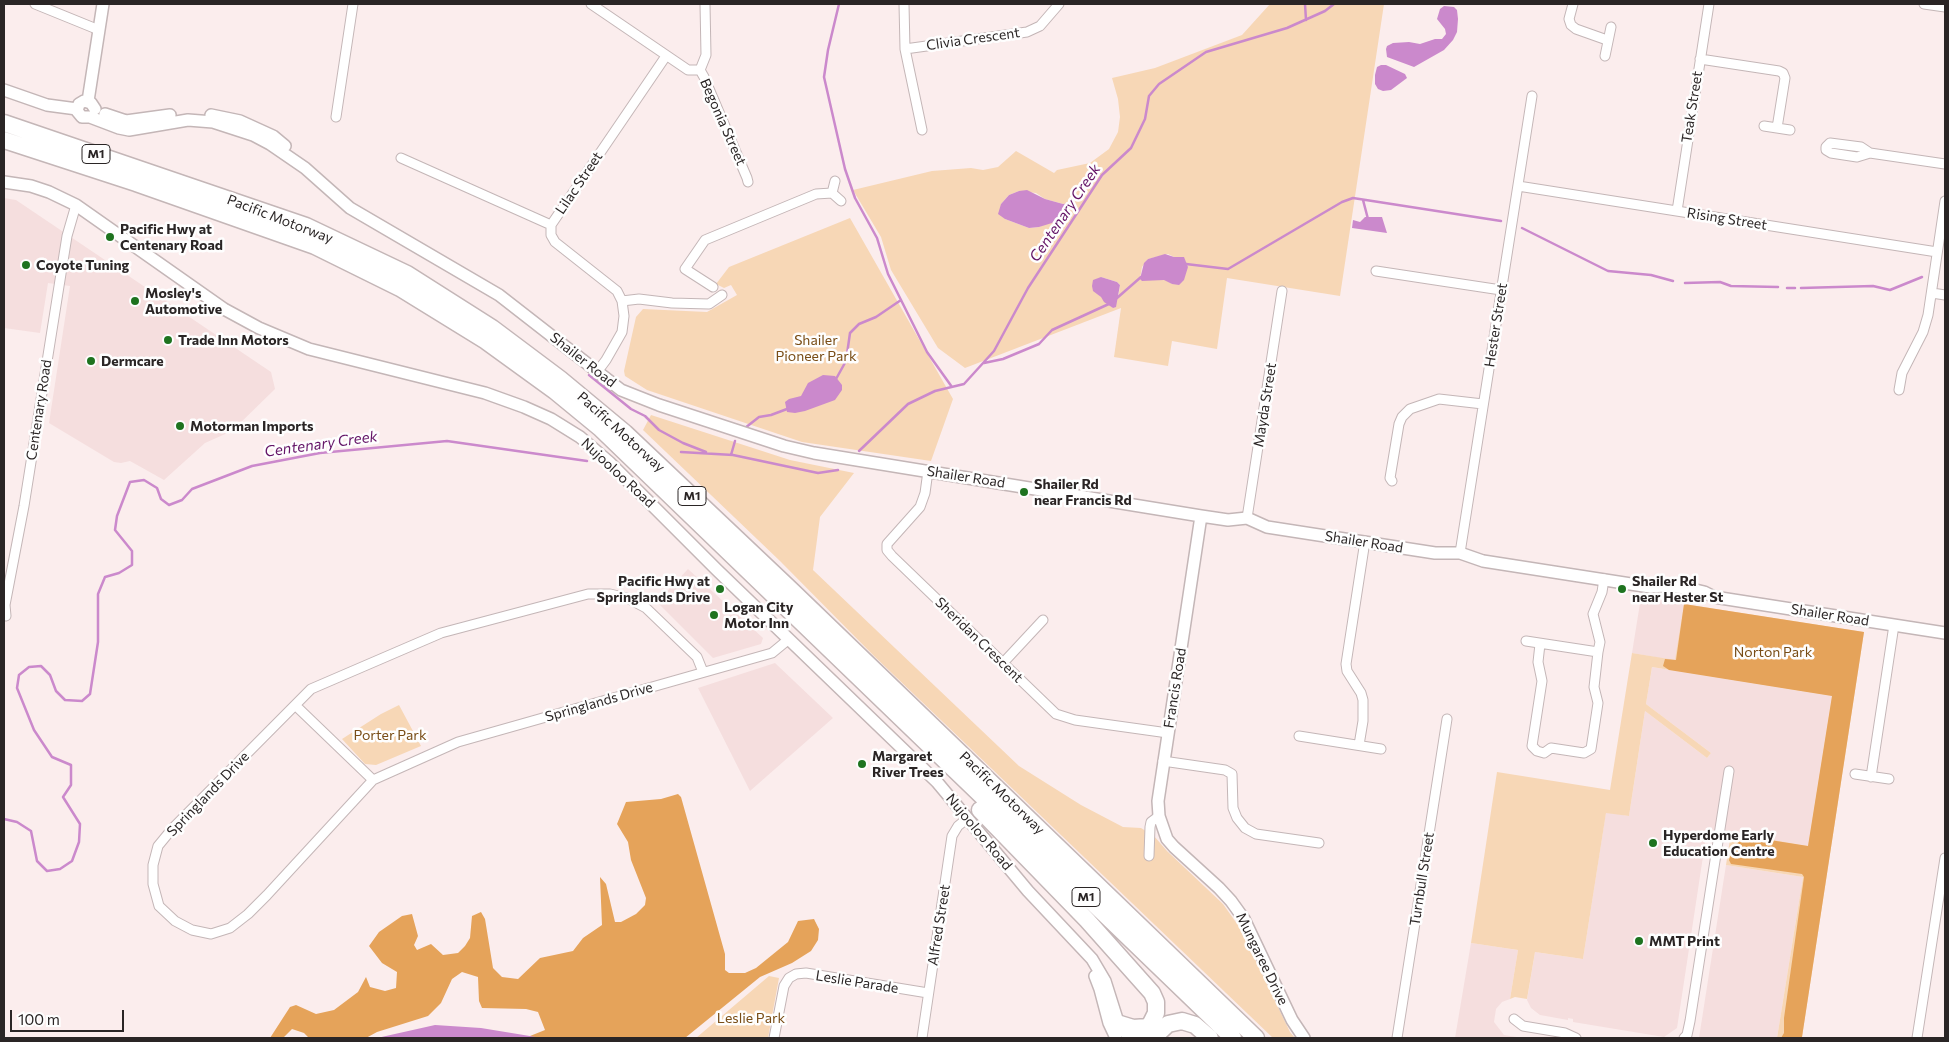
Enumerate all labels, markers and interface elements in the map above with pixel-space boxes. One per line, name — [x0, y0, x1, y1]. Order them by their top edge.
street label: Clivia Crescent — [925, 24, 1021, 54]
street label: Teak Street — [1678, 70, 1706, 144]
street label: Begonia Street — [696, 76, 750, 168]
road number: M1 — [82, 144, 110, 164]
street label: Lilac Street — [552, 149, 606, 217]
water label: Centenary Creek — [1026, 161, 1104, 265]
street label: Pacific Motorway — [225, 191, 335, 247]
street label: Rising Street — [1686, 204, 1768, 234]
place label: Pacific Hwy at Centenary Road — [120, 221, 223, 253]
marker: Pacific Hwy at Centenary Road — [104, 231, 116, 243]
place label: Coyote Tuning — [36, 257, 129, 273]
marker: Coyote Tuning — [20, 259, 32, 271]
street label: Hester Street — [1481, 282, 1511, 368]
place label: Mosley's Automotive — [145, 285, 222, 318]
marker: Mosley's Automotive — [129, 295, 141, 307]
street label: Shailer Road — [547, 329, 619, 391]
place label: Trade Inn Motors — [178, 332, 289, 348]
park label: Shailer Pioneer Park — [775, 332, 857, 364]
marker: Trade Inn Motors — [162, 334, 174, 346]
place label: Dermcare — [101, 353, 164, 369]
marker: Dermcare — [85, 355, 97, 367]
street label: Centenary Road — [23, 359, 55, 461]
street label: Mayda Street — [1250, 362, 1280, 448]
street label: Pacific Motorway — [574, 388, 668, 476]
place label: Motorman Imports — [190, 418, 314, 434]
marker: Motorman Imports — [174, 420, 186, 432]
water label: Centenary Creek — [263, 427, 379, 461]
street label: Nujooloo Road — [578, 435, 658, 511]
street label: Shailer Road — [926, 463, 1006, 491]
place label: Shailer Rd near Francis Rd — [1034, 476, 1132, 508]
road number: M1 — [678, 486, 706, 506]
marker: Shailer Rd near Francis Rd — [1018, 486, 1030, 498]
street label: Shailer Road — [1324, 528, 1404, 556]
place label: Pacific Hwy at Springlands Drive — [597, 573, 710, 606]
place label: Shailer Rd near Hester St — [1632, 573, 1723, 606]
marker: Pacific Hwy at Springlands Drive — [714, 583, 726, 595]
marker: Shailer Rd near Hester St — [1616, 583, 1628, 595]
street label: Sheridan Crescent — [932, 594, 1026, 686]
place label: Logan City Motor Inn — [724, 599, 793, 632]
street label: Shailer Road — [1790, 601, 1870, 629]
marker: Logan City Motor Inn — [708, 609, 720, 621]
park label: Norton Park — [1734, 644, 1812, 660]
street label: Francis Road — [1160, 647, 1190, 729]
street label: Springlands Drive — [543, 679, 655, 725]
park label: Porter Park — [353, 727, 427, 743]
street label: Springlands Drive — [163, 748, 253, 840]
place label: Margaret River Trees — [872, 748, 944, 780]
street label: Pacific Motorway — [956, 748, 1048, 838]
marker: Margaret River Trees — [856, 758, 868, 770]
street label: Nujooloo Road — [942, 790, 1016, 874]
place label: Hyperdome Early Education Centre — [1663, 827, 1775, 860]
street label: Turnbull Street — [1406, 831, 1438, 927]
marker: Hyperdome Early Education Centre — [1647, 837, 1659, 849]
street label: Alfred Street — [924, 883, 954, 967]
road number: M1 — [1072, 888, 1100, 906]
street label: Mungaree Drive — [1232, 910, 1292, 1008]
place label: MMT Print — [1649, 933, 1720, 949]
marker: MMT Print — [1633, 935, 1645, 947]
street label: Leslie Parade — [815, 967, 899, 997]
scale bar — [12, 1000, 126, 1032]
text: 100 m — [18, 1010, 60, 1028]
park label: Leslie Park — [717, 1010, 785, 1026]

